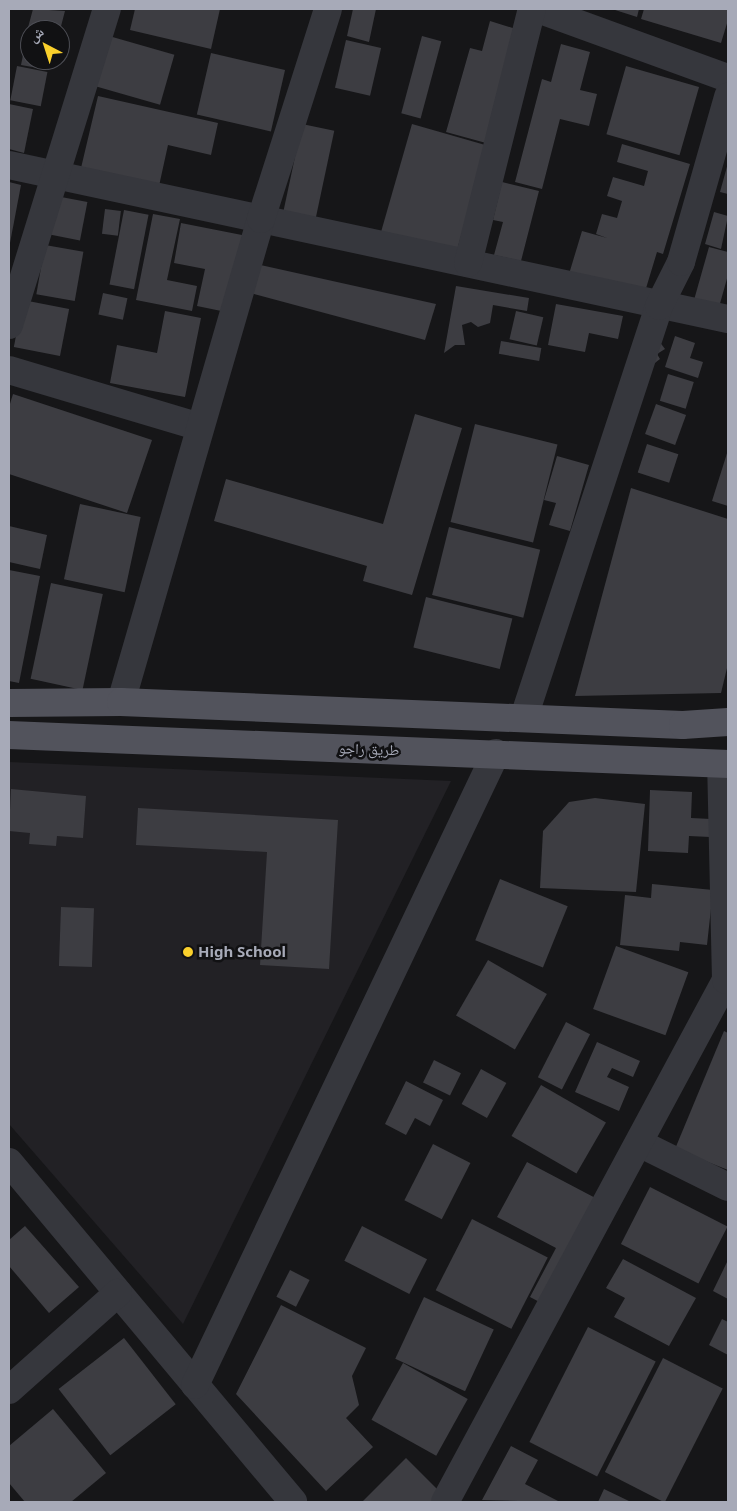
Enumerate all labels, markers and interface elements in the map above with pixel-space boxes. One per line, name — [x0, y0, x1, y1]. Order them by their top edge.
north arrow — [20, 20, 70, 70]
text: ش — [24, 22, 47, 46]
street label: طريق راجو — [338, 739, 400, 759]
place label: High School — [198, 943, 286, 961]
marker: High School — [182, 946, 194, 958]

